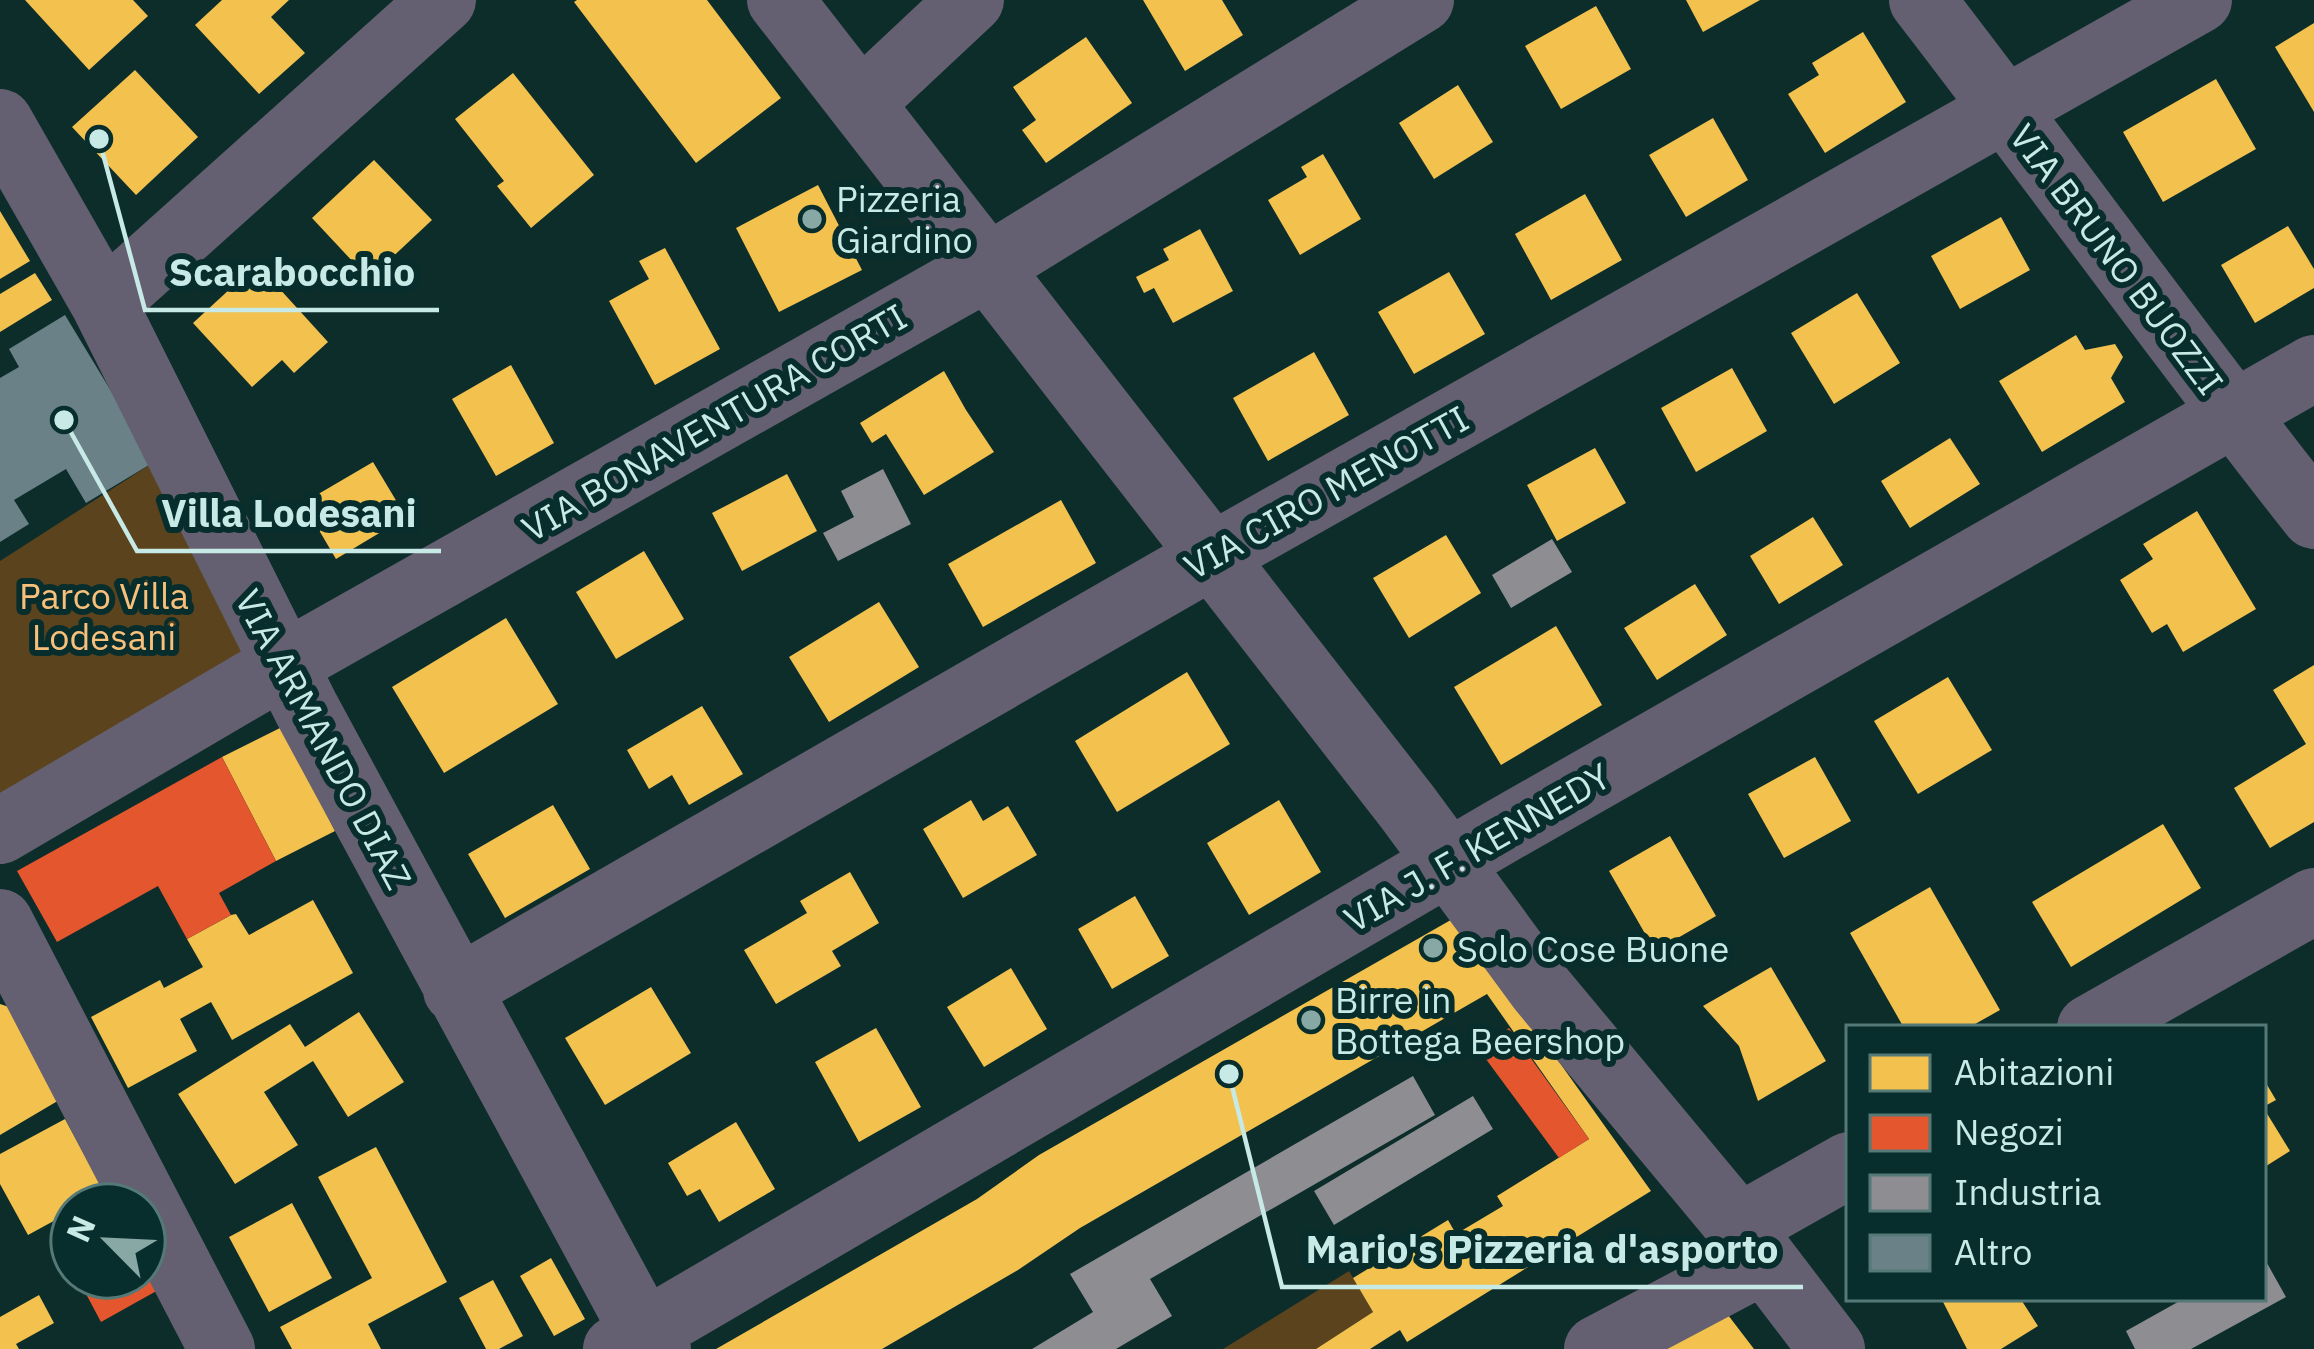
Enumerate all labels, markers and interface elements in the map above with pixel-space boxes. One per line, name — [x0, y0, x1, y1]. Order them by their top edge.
street label: VIA BRUNO BUOZZI — [2000, 114, 2234, 404]
place label: Pizzeria Giardino — [836, 175, 973, 263]
marker: Pizzeria Giardino — [799, 206, 825, 232]
callout: Scarabocchio — [145, 235, 439, 310]
text: Scarabocchio — [169, 246, 415, 297]
street label: VIA BONAVENTURA CORTI — [513, 293, 915, 551]
street label: VIA CIRO MENOTTI — [1176, 394, 1476, 590]
callout: Villa Lodesani — [137, 476, 441, 551]
text: Villa Lodesani — [161, 487, 417, 538]
park label: Parco Villa Lodesani — [19, 572, 189, 660]
street label: VIA ARMANDO DIAZ — [225, 581, 423, 897]
street label: VIA J. F. KENNEDY — [1336, 752, 1618, 942]
place label: Solo Cose Buone — [1457, 925, 1729, 972]
marker: Solo Cose Buone — [1420, 935, 1446, 961]
place label: Birre in Bottega Beershop — [1335, 976, 1625, 1064]
marker: Birre in Bottega Beershop — [1298, 1007, 1324, 1033]
legend — [1846, 1025, 2266, 1301]
text: Abitazioni — [1954, 1048, 2114, 1095]
text: Negozi — [1954, 1108, 2064, 1155]
text: Industria — [1954, 1168, 2102, 1215]
north arrow — [48, 1181, 168, 1301]
text: N — [56, 1209, 105, 1248]
callout: Mario's Pizzeria d'asporto — [1282, 1212, 1803, 1287]
text: Mario's Pizzeria d'asporto — [1306, 1223, 1778, 1274]
text: Altro — [1954, 1228, 2033, 1275]

